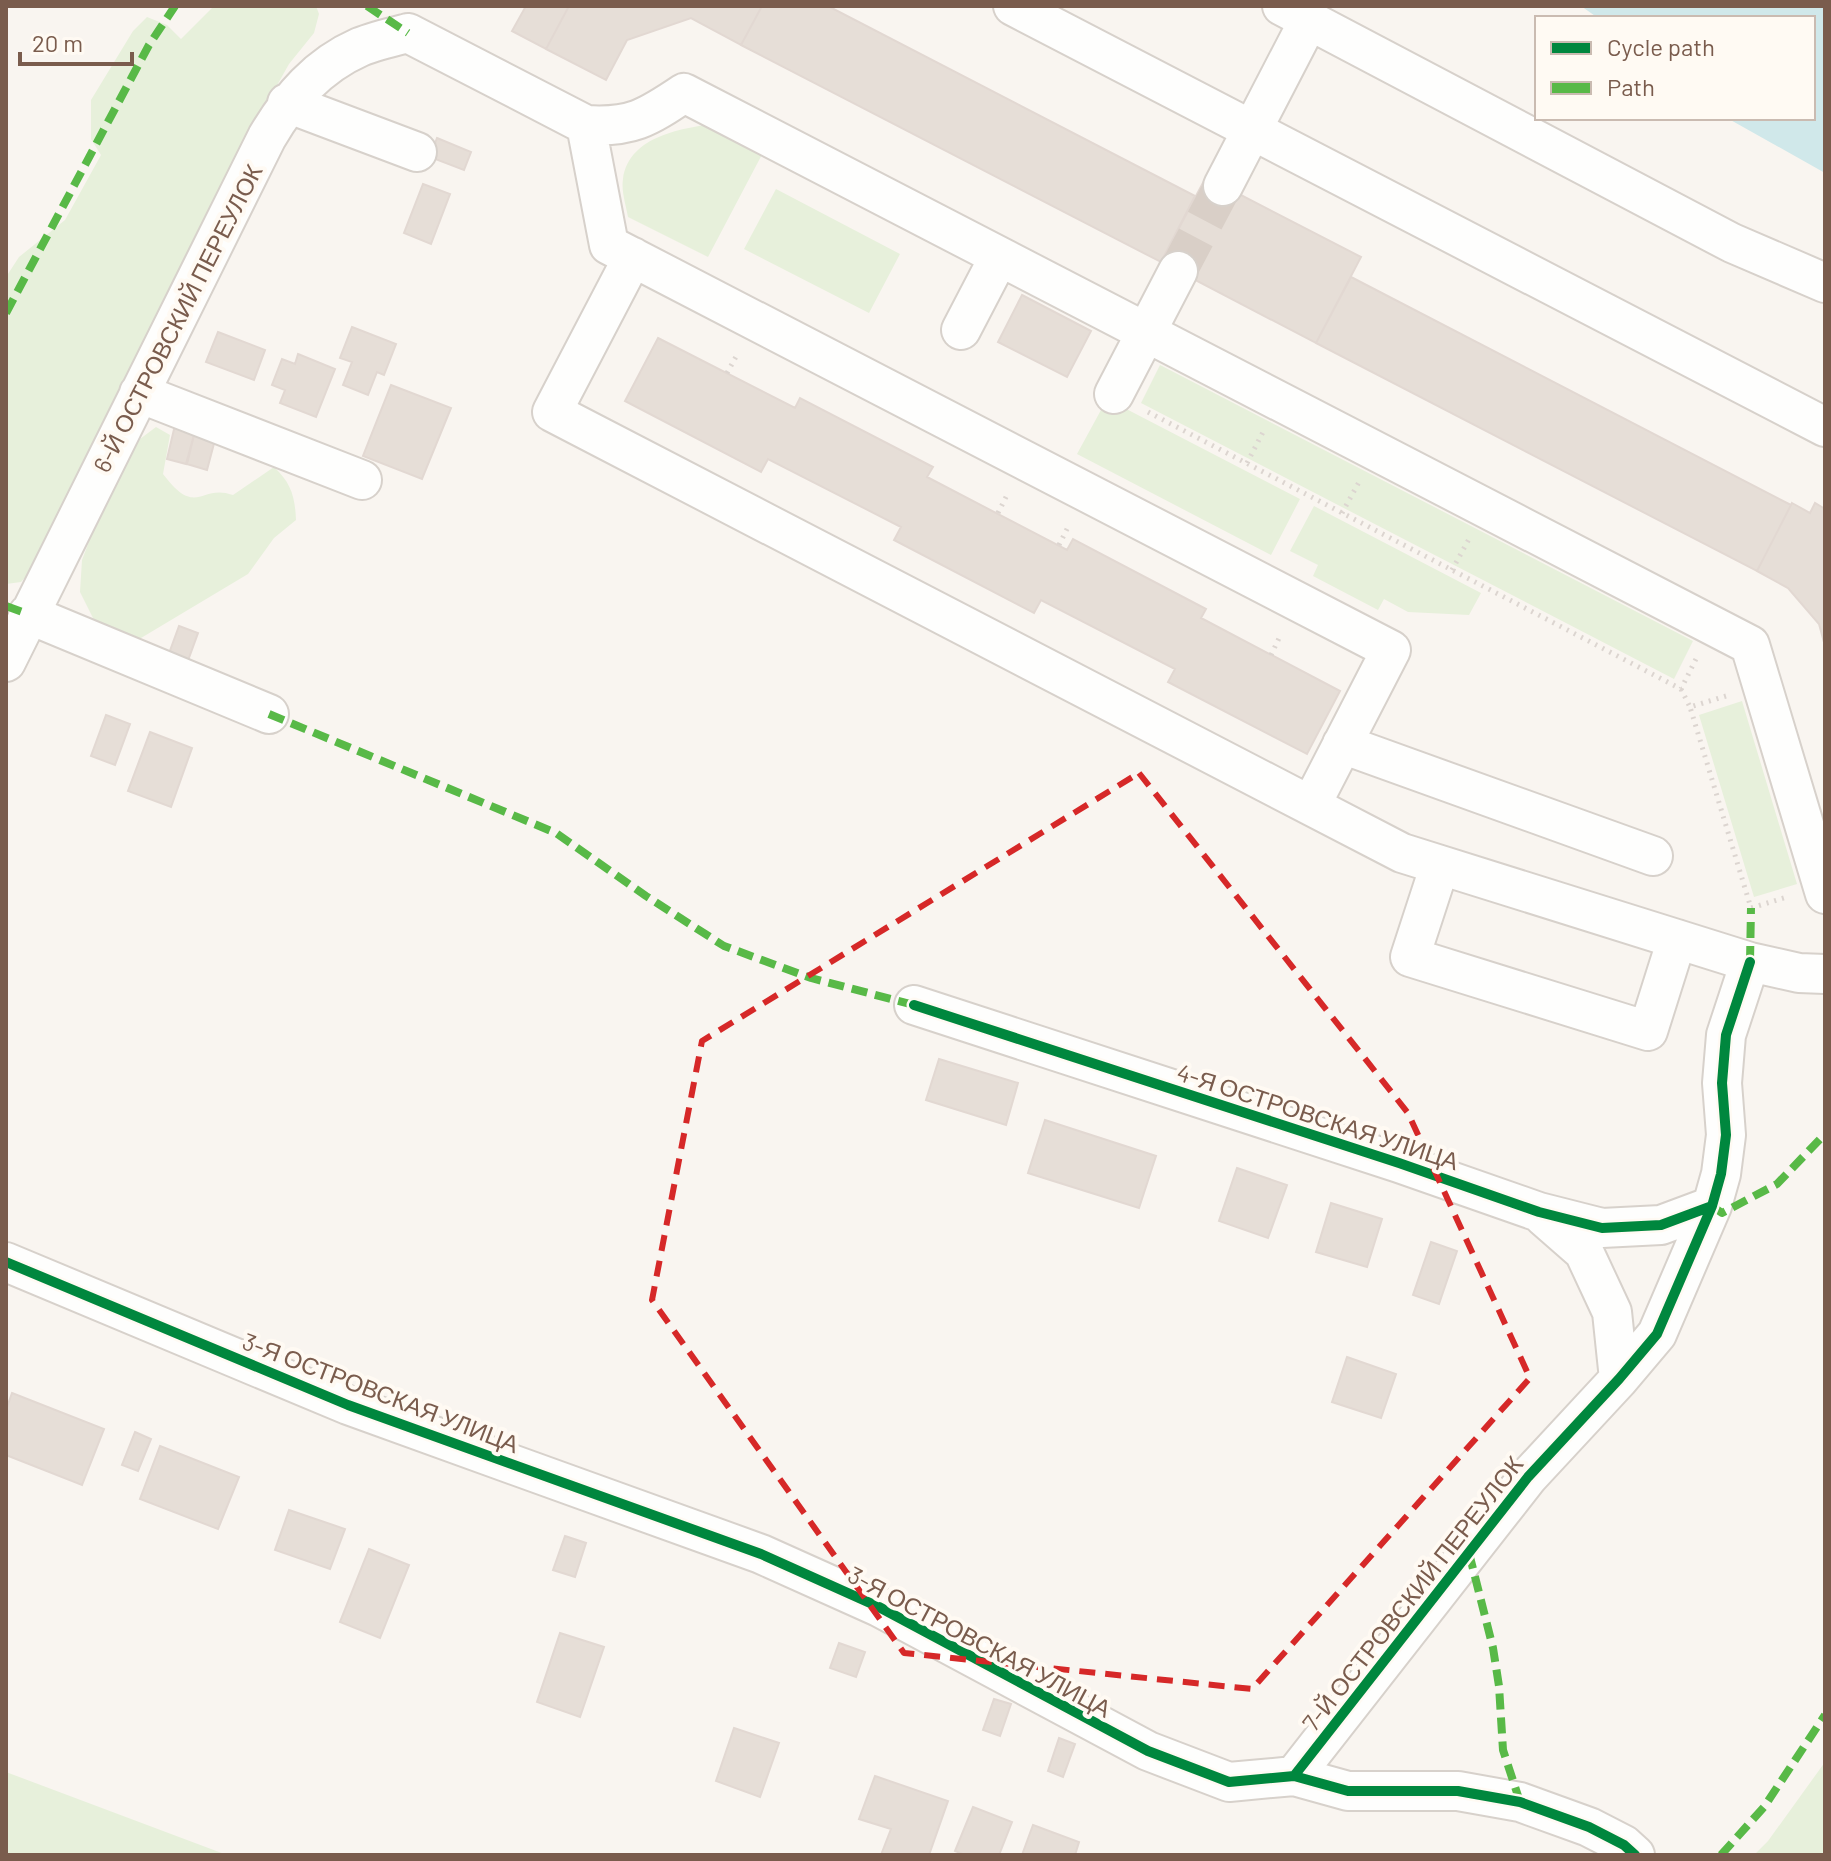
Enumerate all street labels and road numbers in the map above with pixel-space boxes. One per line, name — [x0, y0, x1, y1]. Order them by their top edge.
street label: 6-Й ОСТРОВСКИЙ ПЕРЕУЛОК — [86, 159, 268, 477]
street label: 4-Я ОСТРОВСКАЯ УЛИЦА — [1173, 1057, 1463, 1175]
street label: 3-Я ОСТРОВСКАЯ УЛИЦА — [239, 1326, 523, 1458]
street label: 7-Й ОСТРОВСКИЙ ПЕРЕУЛОК — [1296, 1450, 1528, 1736]
street label: 3-Я ОСТРОВСКАЯ УЛИЦА — [843, 1559, 1117, 1723]

